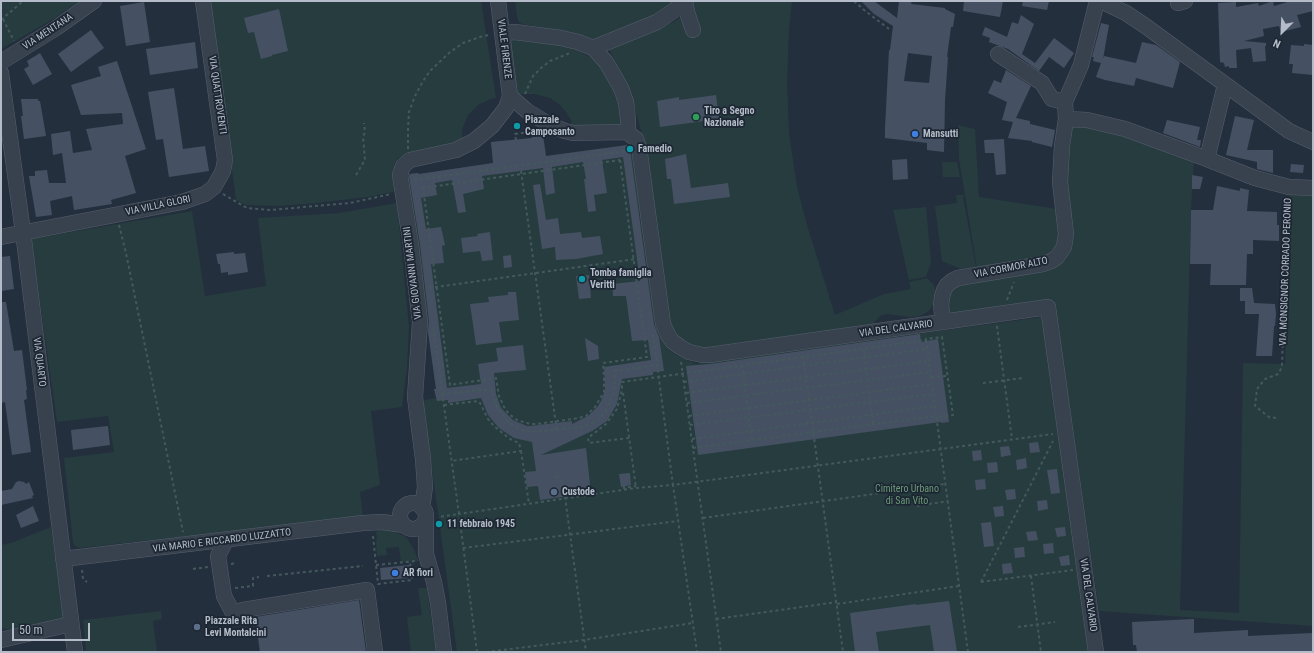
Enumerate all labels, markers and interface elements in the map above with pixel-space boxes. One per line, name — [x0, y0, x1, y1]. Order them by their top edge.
street label: VIA MENTANA — [21, 11, 75, 53]
north arrow — [1262, 12, 1302, 52]
street label: VIALE FIRENZE — [494, 19, 514, 79]
text: N — [1271, 36, 1283, 51]
street label: VIA QUATTROVENTI — [206, 55, 228, 135]
place label: Tiro a Segno Nazionale — [704, 105, 754, 128]
marker: Tiro a Segno Nazionale — [691, 112, 701, 122]
place label: Piazzale Camposanto — [525, 114, 575, 138]
marker: Piazzale Camposanto — [512, 121, 522, 131]
place label: Mansutti — [923, 128, 958, 140]
marker: Mansutti — [910, 129, 920, 139]
place label: Famedio — [638, 143, 672, 155]
marker: Famedio — [625, 144, 635, 154]
street label: VIA VILLA GLORI — [124, 193, 192, 219]
street label: VIA MONSIGNOR CORRADO PERONIO — [1277, 198, 1295, 346]
street label: VIA GIOVANNI MARTINI — [401, 226, 425, 320]
street label: VIA CORMOR ALTO — [973, 255, 1049, 281]
place label: Tomba famiglia Veritti — [590, 267, 651, 290]
marker: Tomba famiglia Veritti — [577, 274, 587, 284]
street label: VIA DEL CALVARIO — [858, 318, 934, 340]
street label: VIA QUARTO — [30, 337, 48, 387]
park label: Cimitero Urbano di San Vito — [875, 483, 939, 506]
place label: Custode — [562, 486, 595, 498]
marker: Custode — [549, 487, 559, 497]
place label: 11 febbraio 1945 — [447, 518, 515, 530]
marker: 11 febbraio 1945 — [434, 519, 444, 529]
street label: VIA MARIO E RICCARDO LUZZATTO — [152, 527, 292, 555]
street label: VIA DEL CALVARIO — [1077, 557, 1099, 633]
place label: AR fiori — [403, 567, 433, 579]
marker: AR fiori — [390, 568, 400, 578]
scale bar — [14, 615, 92, 641]
place label: Piazzale Rita Levi Montalcini — [205, 615, 266, 638]
marker: Piazzale Rita Levi Montalcini — [192, 622, 202, 632]
text: 50 m — [19, 623, 43, 637]

